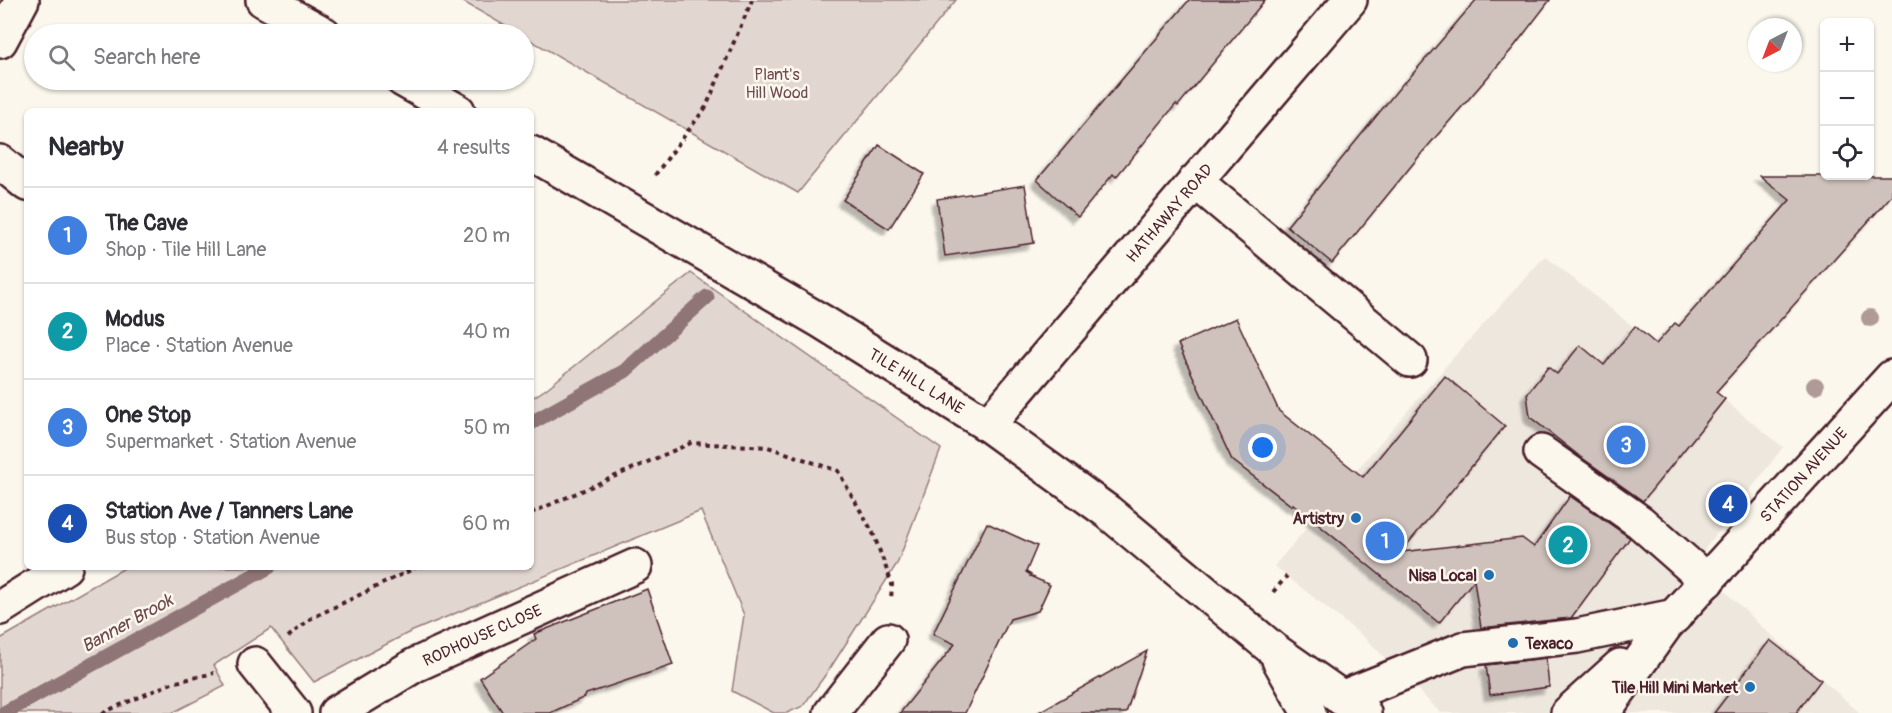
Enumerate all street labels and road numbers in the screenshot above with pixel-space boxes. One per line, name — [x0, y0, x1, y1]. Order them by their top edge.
street label: HATHAWAY ROAD — [1122, 160, 1217, 267]
street label: TILE HILL LANE — [865, 344, 968, 419]
street label: STATION AVENUE — [1756, 424, 1852, 527]
street label: RODHOUSE CLOSE — [420, 600, 545, 671]

